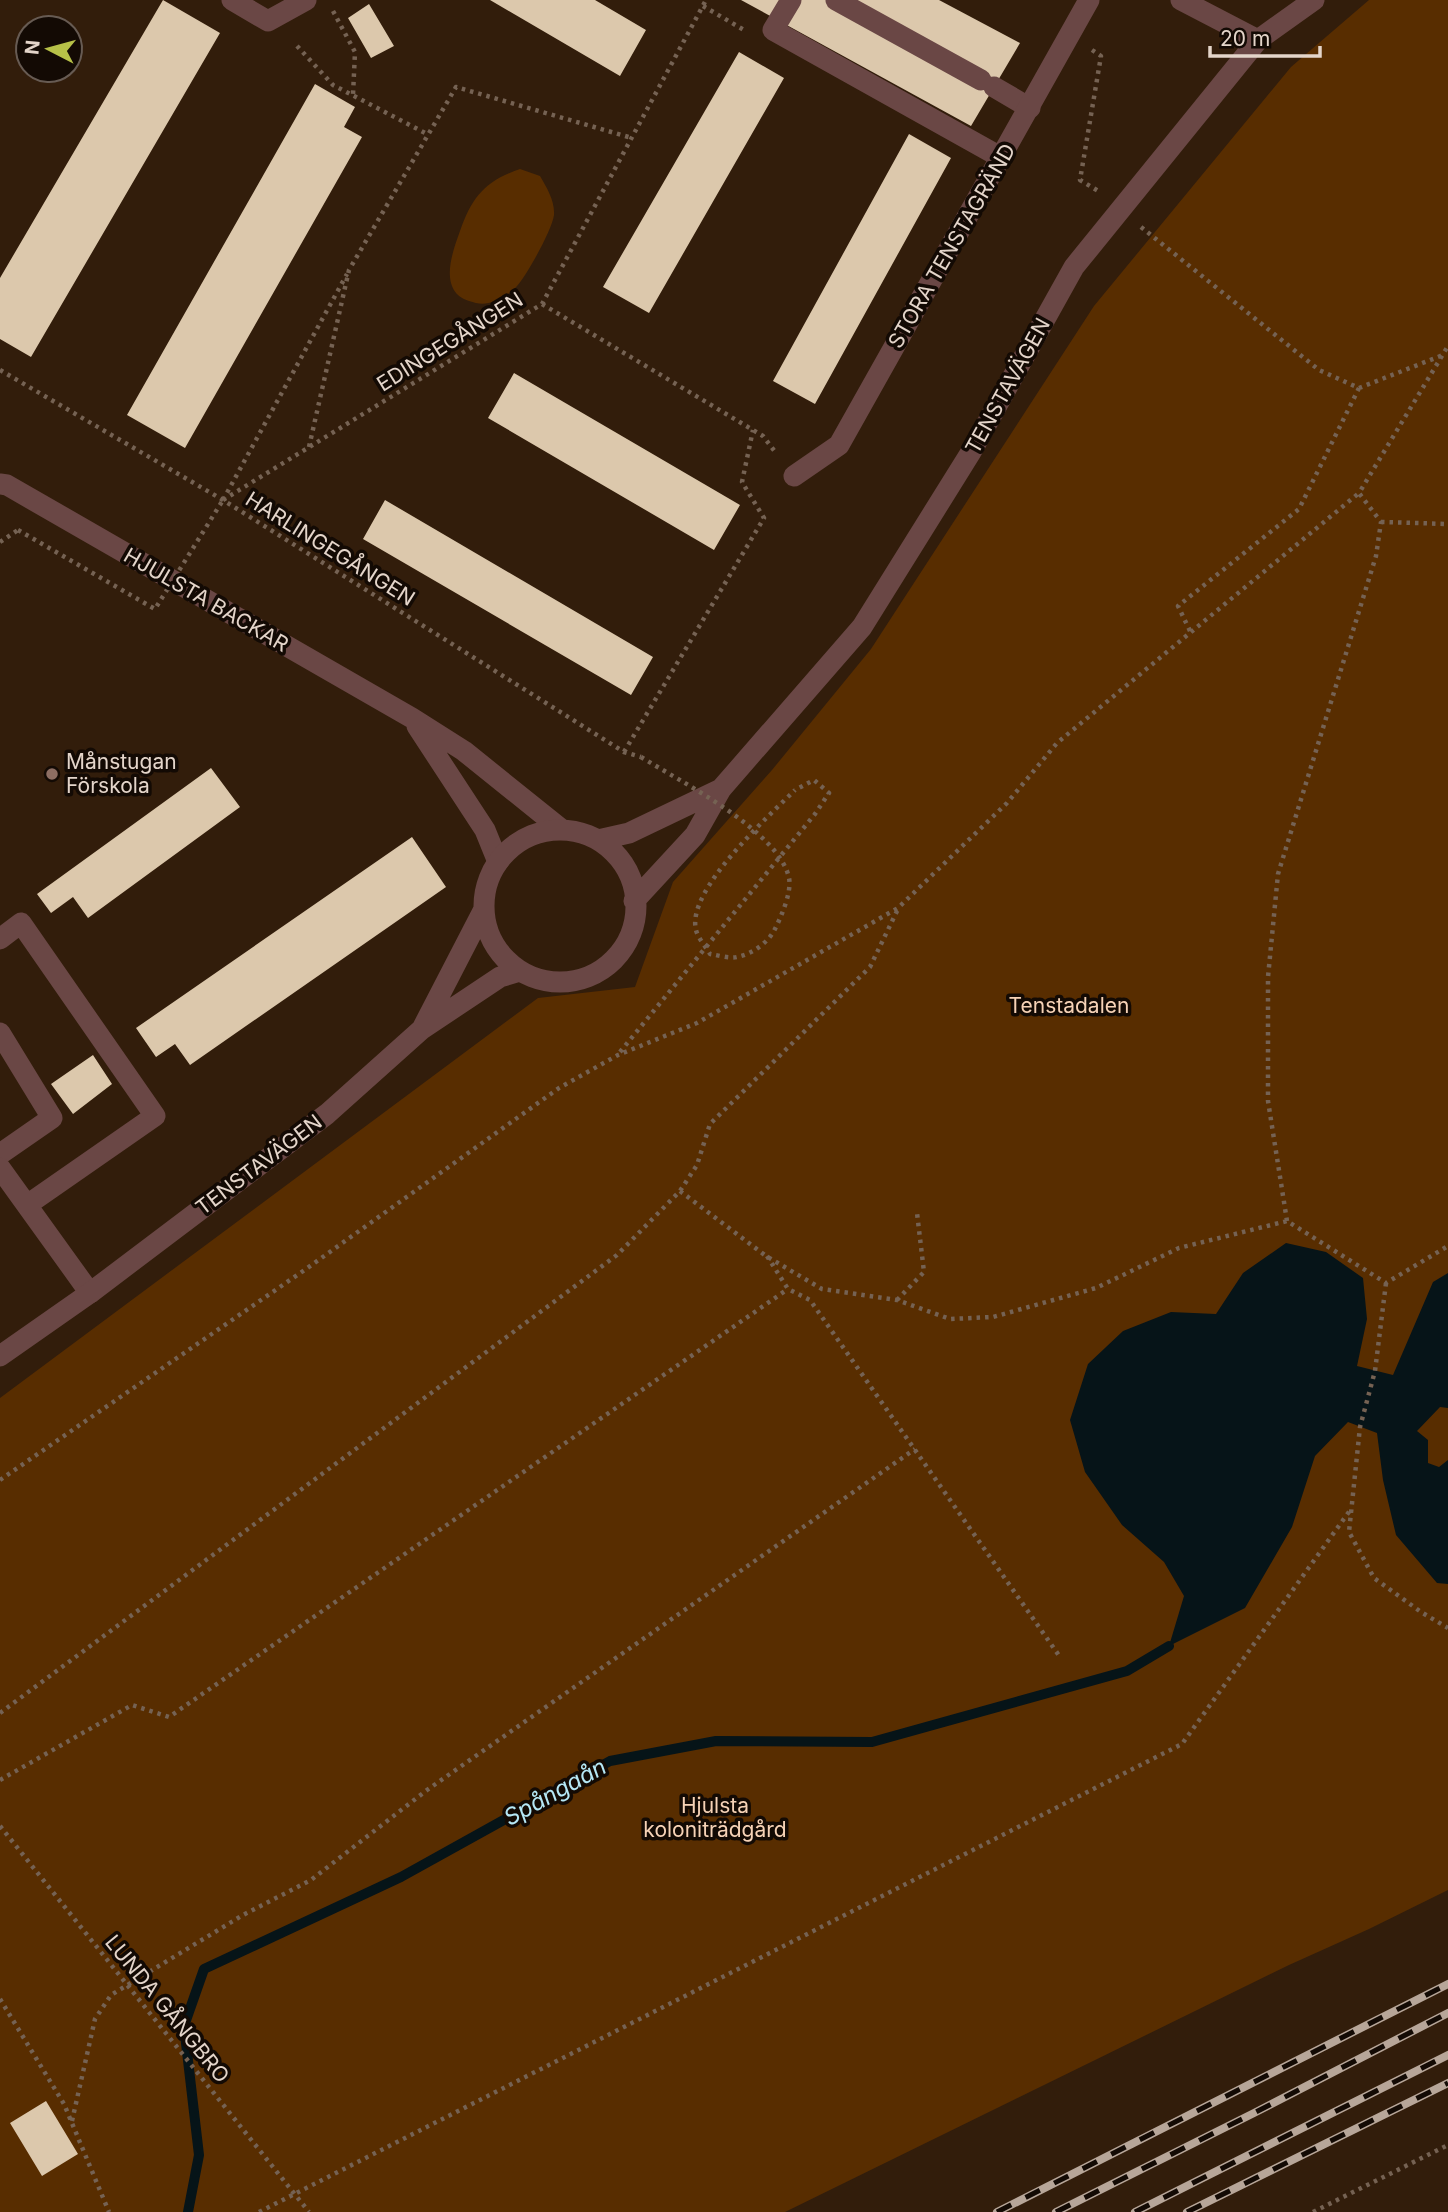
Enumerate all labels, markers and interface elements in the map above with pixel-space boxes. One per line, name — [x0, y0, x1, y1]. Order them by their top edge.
north arrow — [14, 14, 84, 84]
scale bar — [1210, 14, 1320, 58]
text: 20 m — [1220, 26, 1270, 51]
text: N — [20, 39, 45, 56]
street label: STORA TENSTAGRÄND — [882, 139, 1020, 352]
street label: EDINGEGÅNGEN — [371, 285, 527, 396]
street label: TENSTAVÄGEN — [959, 313, 1055, 458]
street label: HARLINGEGÅNGEN — [241, 485, 421, 611]
street label: HJULSTA BACKAR — [120, 542, 293, 657]
place label: Månstugan Förskola — [66, 749, 177, 798]
marker: Månstugan Förskola — [44, 766, 60, 782]
park label: Tenstadalen — [1009, 993, 1129, 1018]
street label: TENSTAVÄGEN — [190, 1108, 327, 1220]
water label: Spångaån — [499, 1752, 611, 1832]
park label: Hjulsta koloniträdgård — [643, 1793, 787, 1842]
street label: LUNDA GÅNGBRO — [100, 1929, 236, 2088]

